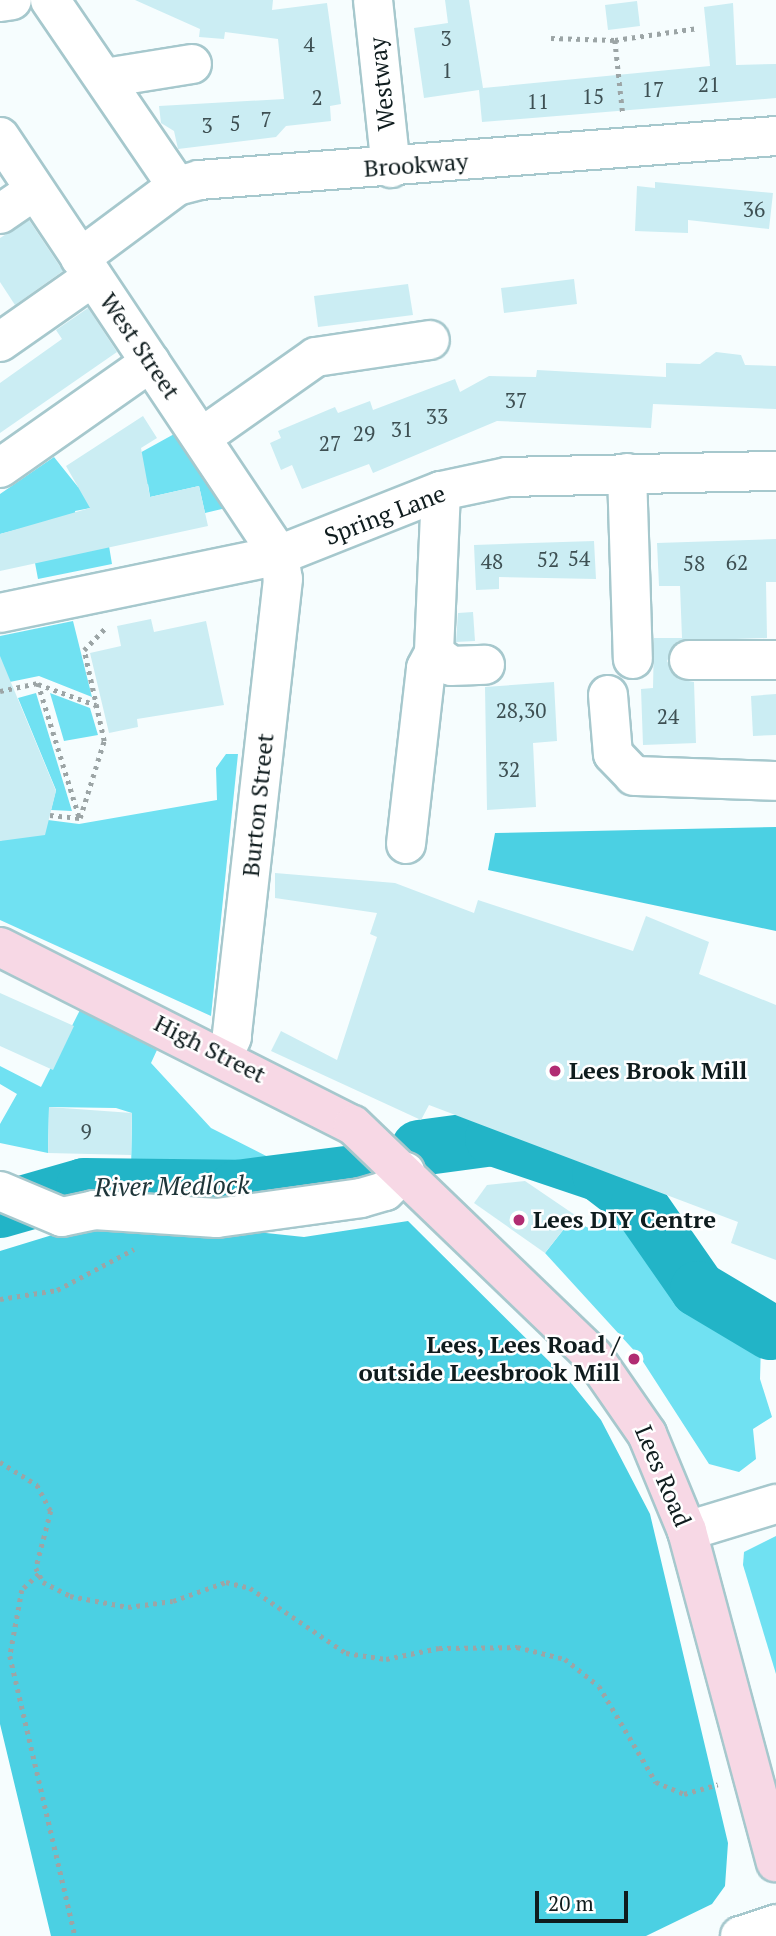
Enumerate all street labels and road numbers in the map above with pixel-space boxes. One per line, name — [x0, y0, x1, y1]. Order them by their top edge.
street label: Westway — [363, 36, 401, 132]
street label: Brookway — [363, 147, 469, 183]
street label: West Street — [94, 287, 186, 405]
street label: Spring Lane — [320, 479, 450, 551]
street label: Burton Street — [236, 732, 280, 878]
street label: High Street — [149, 1009, 271, 1089]
street label: Lees Road — [629, 1421, 697, 1531]

